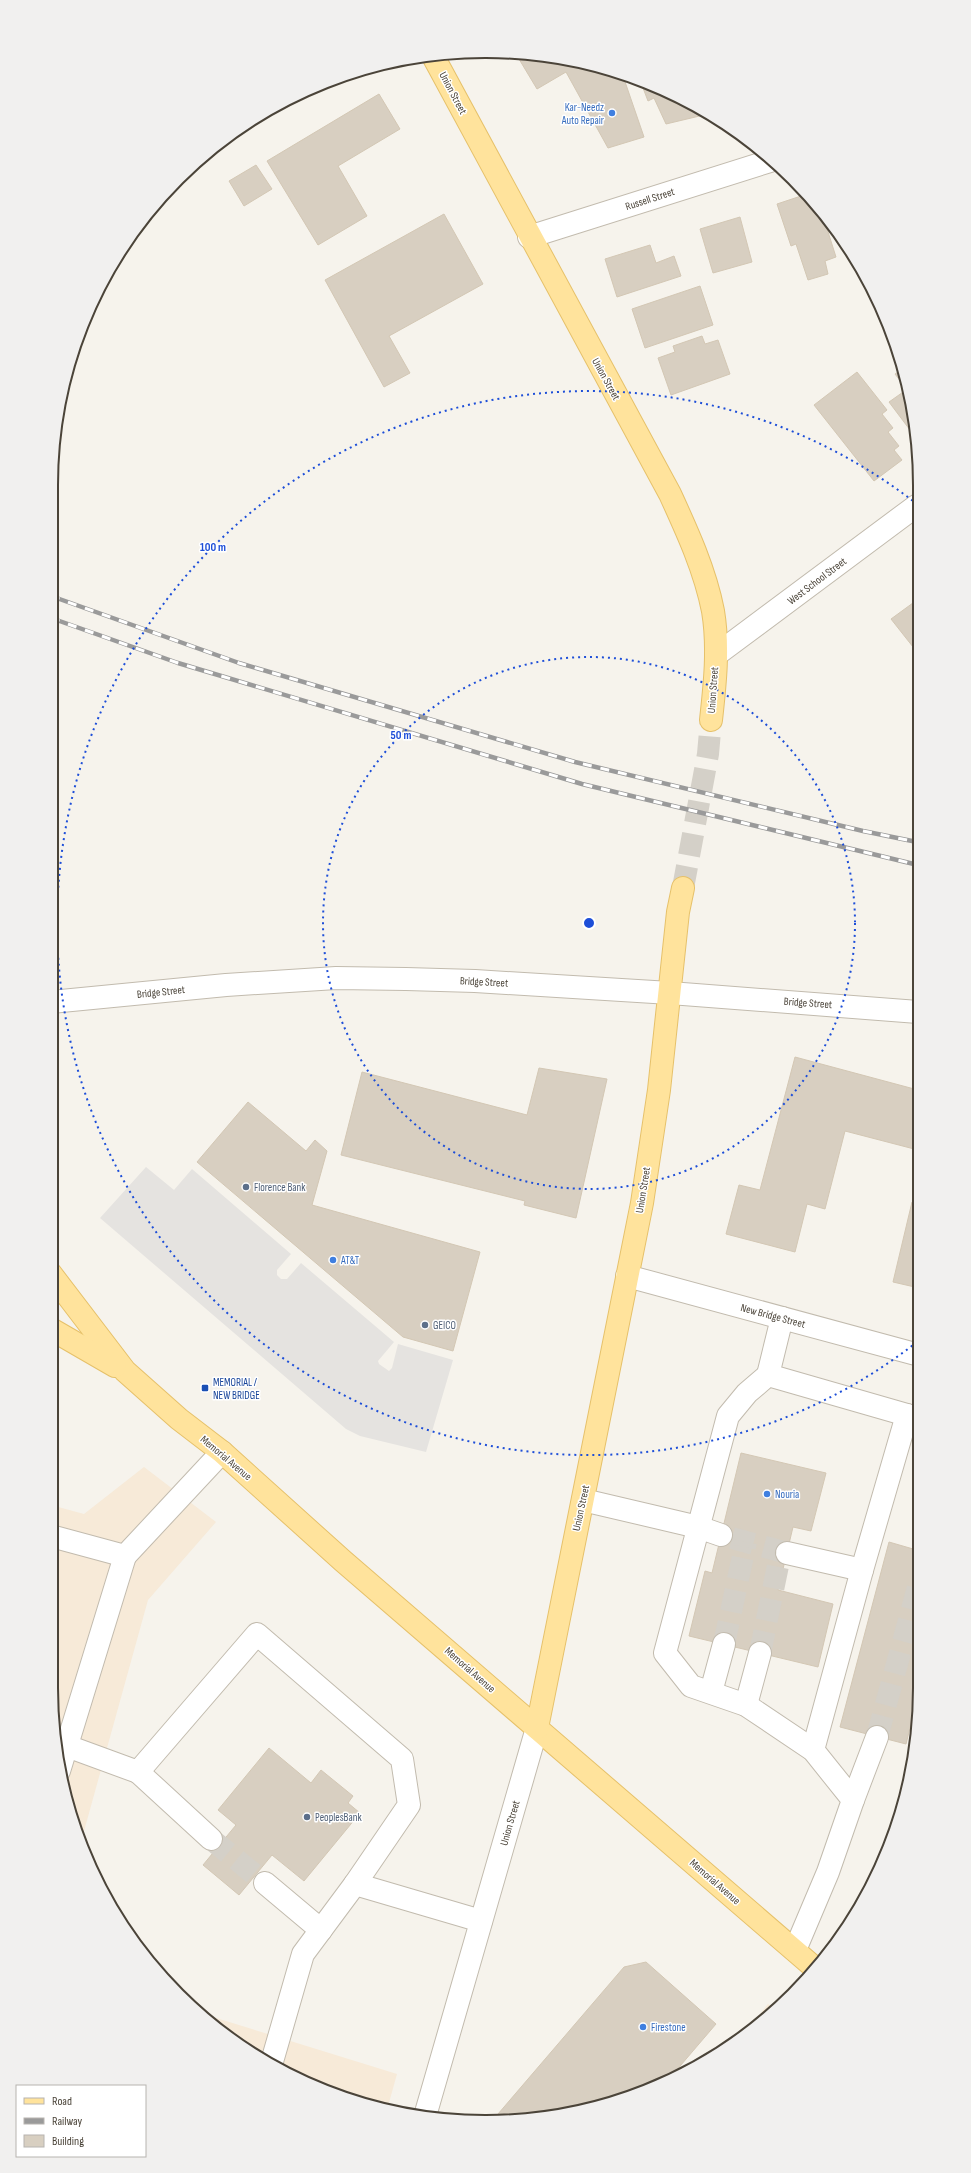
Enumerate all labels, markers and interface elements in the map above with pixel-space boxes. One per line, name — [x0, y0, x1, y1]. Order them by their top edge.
street label: Union Street — [436, 69, 470, 117]
place label: Kar-Needz Auto Repair — [561, 101, 604, 127]
marker: Kar-Needz Auto Repair — [607, 108, 617, 118]
street label: Russell Street — [624, 185, 677, 213]
street label: Union Street — [589, 356, 623, 403]
text: 100 m — [200, 540, 226, 555]
street label: West School Street — [785, 554, 850, 607]
street label: Union Street — [705, 666, 721, 714]
text: 50 m — [391, 728, 411, 743]
centre of rings — [582, 916, 596, 930]
street label: Bridge Street — [459, 974, 509, 990]
street label: Bridge Street — [136, 983, 186, 1001]
street label: Bridge Street — [783, 995, 833, 1011]
street label: Union Street — [633, 1165, 653, 1214]
place label: Florence Bank — [254, 1181, 306, 1194]
marker: Florence Bank — [241, 1182, 251, 1192]
place label: AT&T — [340, 1254, 360, 1267]
marker: AT&T — [328, 1255, 338, 1265]
street label: New Bridge Street — [739, 1301, 807, 1331]
place label: GEICO — [433, 1319, 456, 1332]
marker: GEICO — [420, 1320, 430, 1330]
place label: MEMORIAL / NEW BRIDGE — [213, 1376, 260, 1402]
marker: MEMORIAL / NEW BRIDGE — [200, 1383, 210, 1393]
street label: Memorial Avenue — [198, 1433, 254, 1483]
street label: Union Street — [570, 1483, 592, 1532]
place label: Nouria — [775, 1488, 799, 1501]
marker: Nouria — [762, 1489, 772, 1499]
street label: Memorial Avenue — [442, 1645, 498, 1695]
street label: Union Street — [497, 1798, 523, 1847]
place label: PeoplesBank — [315, 1811, 362, 1824]
marker: PeoplesBank — [302, 1812, 312, 1822]
street label: Memorial Avenue — [687, 1857, 743, 1907]
place label: Firestone — [651, 2021, 686, 2034]
marker: Firestone — [638, 2022, 648, 2032]
legend — [16, 2085, 146, 2157]
text: Road — [52, 2094, 72, 2109]
text: Railway — [52, 2114, 83, 2129]
text: Building — [52, 2134, 84, 2149]

